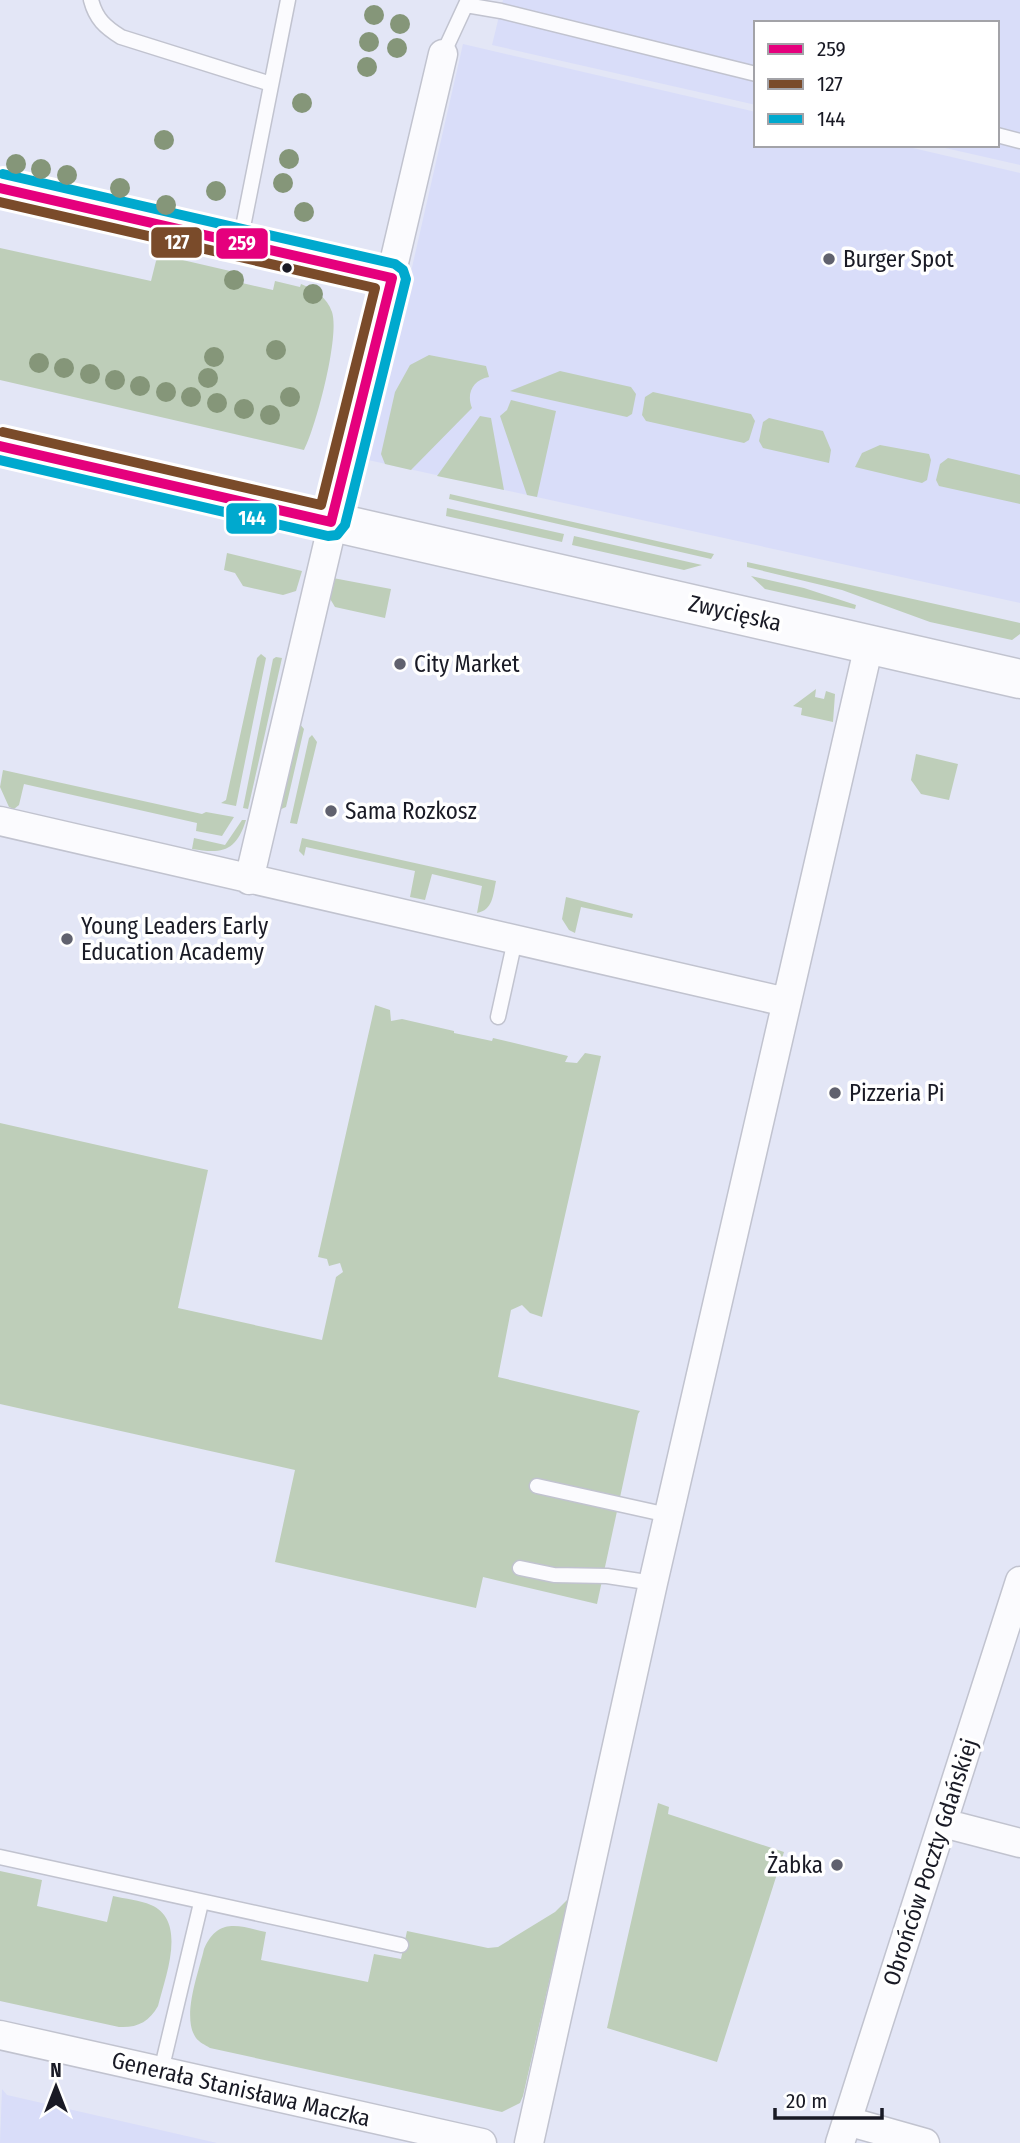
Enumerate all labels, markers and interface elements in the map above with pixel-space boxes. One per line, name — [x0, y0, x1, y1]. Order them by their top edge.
legend — [754, 21, 999, 147]
text: 259 — [817, 36, 846, 62]
text: 127 — [817, 71, 843, 97]
text: 144 — [817, 106, 846, 132]
line badge: 127 — [150, 226, 203, 259]
line badge: 259 — [215, 227, 269, 260]
text: 127 — [165, 231, 189, 254]
text: 259 — [227, 232, 256, 255]
place label: Burger Spot — [843, 245, 954, 273]
marker: Burger Spot — [821, 251, 837, 267]
unlabelled marker — [280, 261, 294, 275]
line badge: 144 — [225, 502, 278, 535]
text: 144 — [238, 507, 266, 530]
street label: Zwycięska — [686, 589, 784, 637]
place label: City Market — [414, 650, 520, 678]
marker: City Market — [392, 656, 408, 672]
place label: Sama Rozkosz — [345, 797, 477, 825]
marker: Sama Rozkosz — [323, 803, 339, 819]
place label: Young Leaders Early Education Academy — [81, 912, 269, 966]
marker: Young Leaders Early Education Academy — [59, 931, 75, 947]
place label: Pizzeria Pi — [849, 1079, 945, 1107]
marker: Pizzeria Pi — [827, 1085, 843, 1101]
street label: Obrońców Poczty Gdańskiej — [877, 1735, 983, 1989]
place label: Żabka — [767, 1851, 823, 1879]
marker: Żabka — [829, 1857, 845, 1873]
street label: Generała Stanisława Maczka — [109, 2046, 373, 2132]
north arrow — [21, 2052, 91, 2122]
text: N — [50, 2059, 62, 2082]
scale bar — [775, 2076, 882, 2120]
text: 20 m — [786, 2088, 827, 2114]

